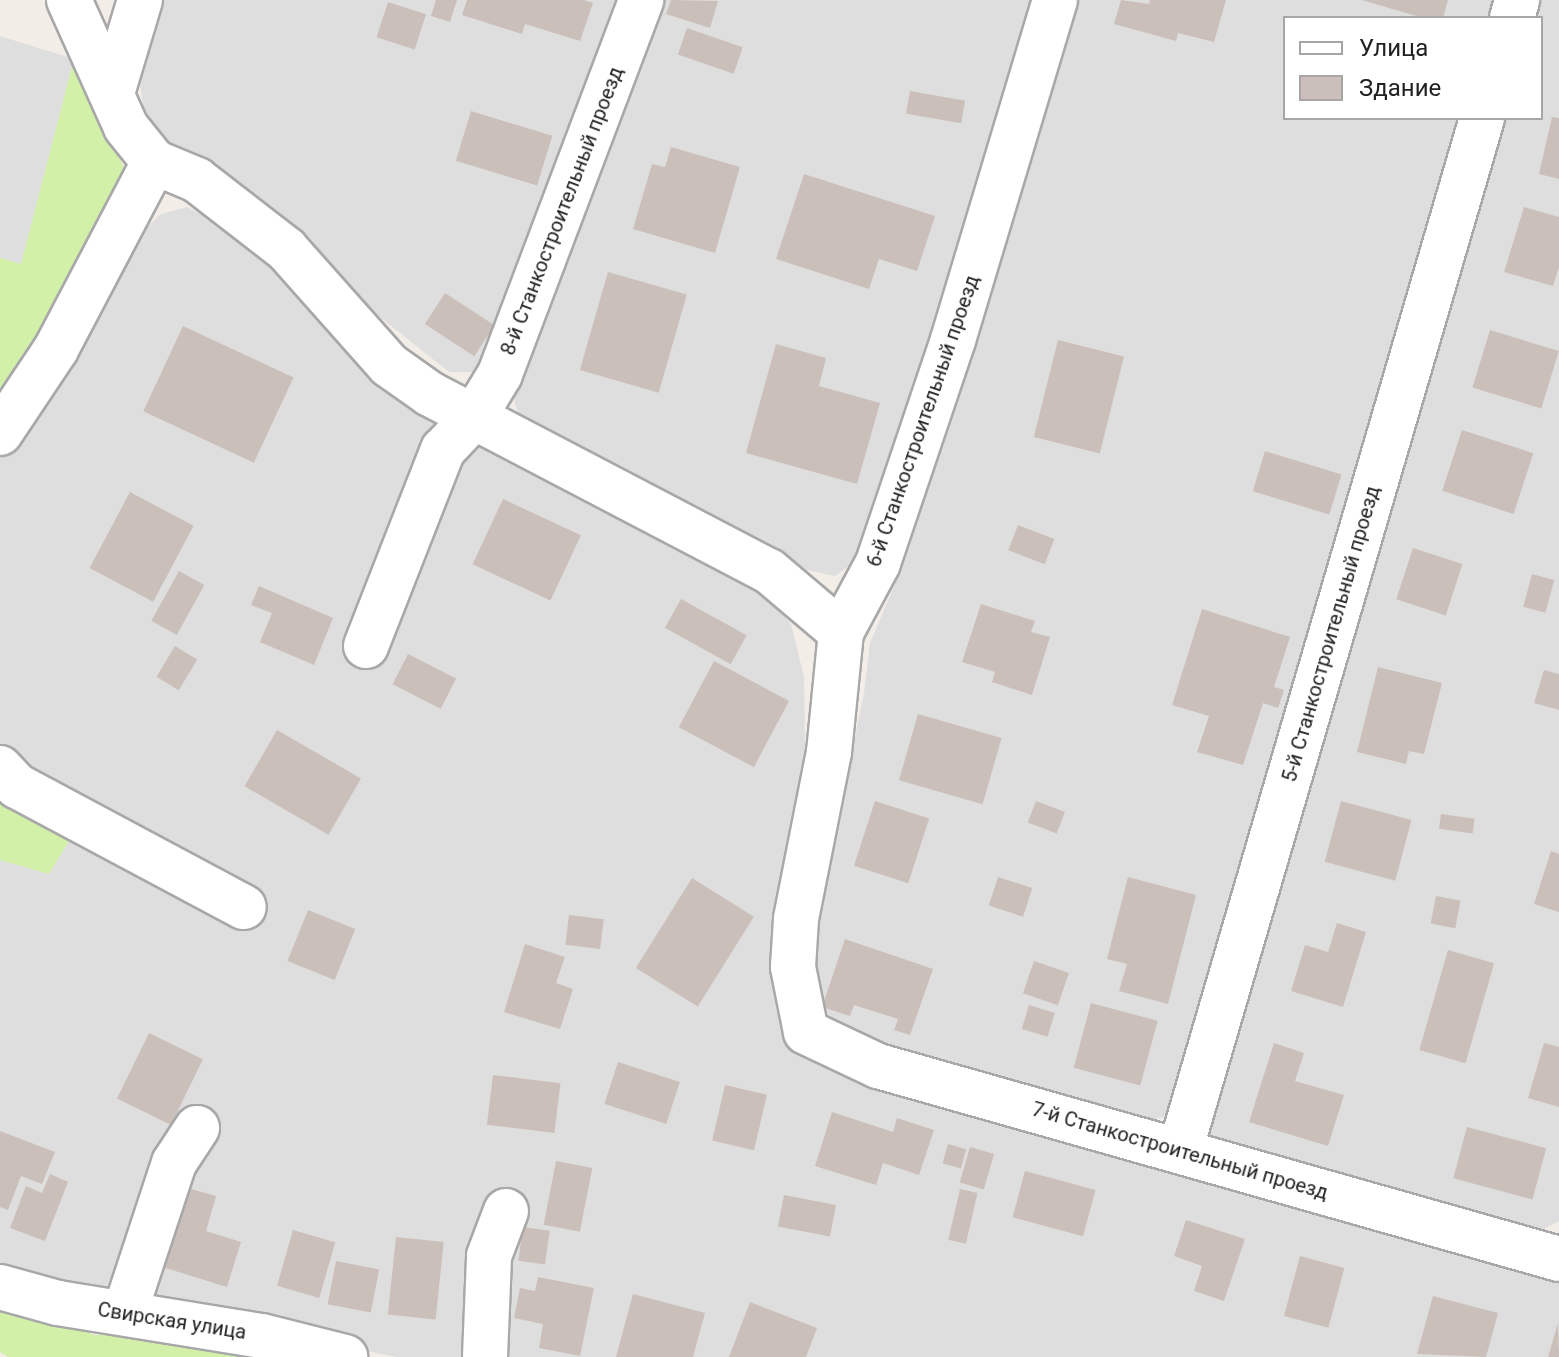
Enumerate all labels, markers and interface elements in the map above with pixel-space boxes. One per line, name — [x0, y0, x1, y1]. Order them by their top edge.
legend — [1283, 16, 1543, 120]
text: Улица — [1359, 34, 1428, 62]
street label: 8-й Станкостроительный проезд — [496, 63, 628, 359]
text: Здание — [1359, 74, 1441, 102]
street label: 6-й Станкостроительный проезд — [862, 272, 984, 570]
street label: 5-й Станкостроительный проезд — [1277, 483, 1385, 785]
street label: 7-й Станкостроительный проезд — [1029, 1097, 1331, 1205]
street label: Свирская улица — [96, 1297, 248, 1345]

